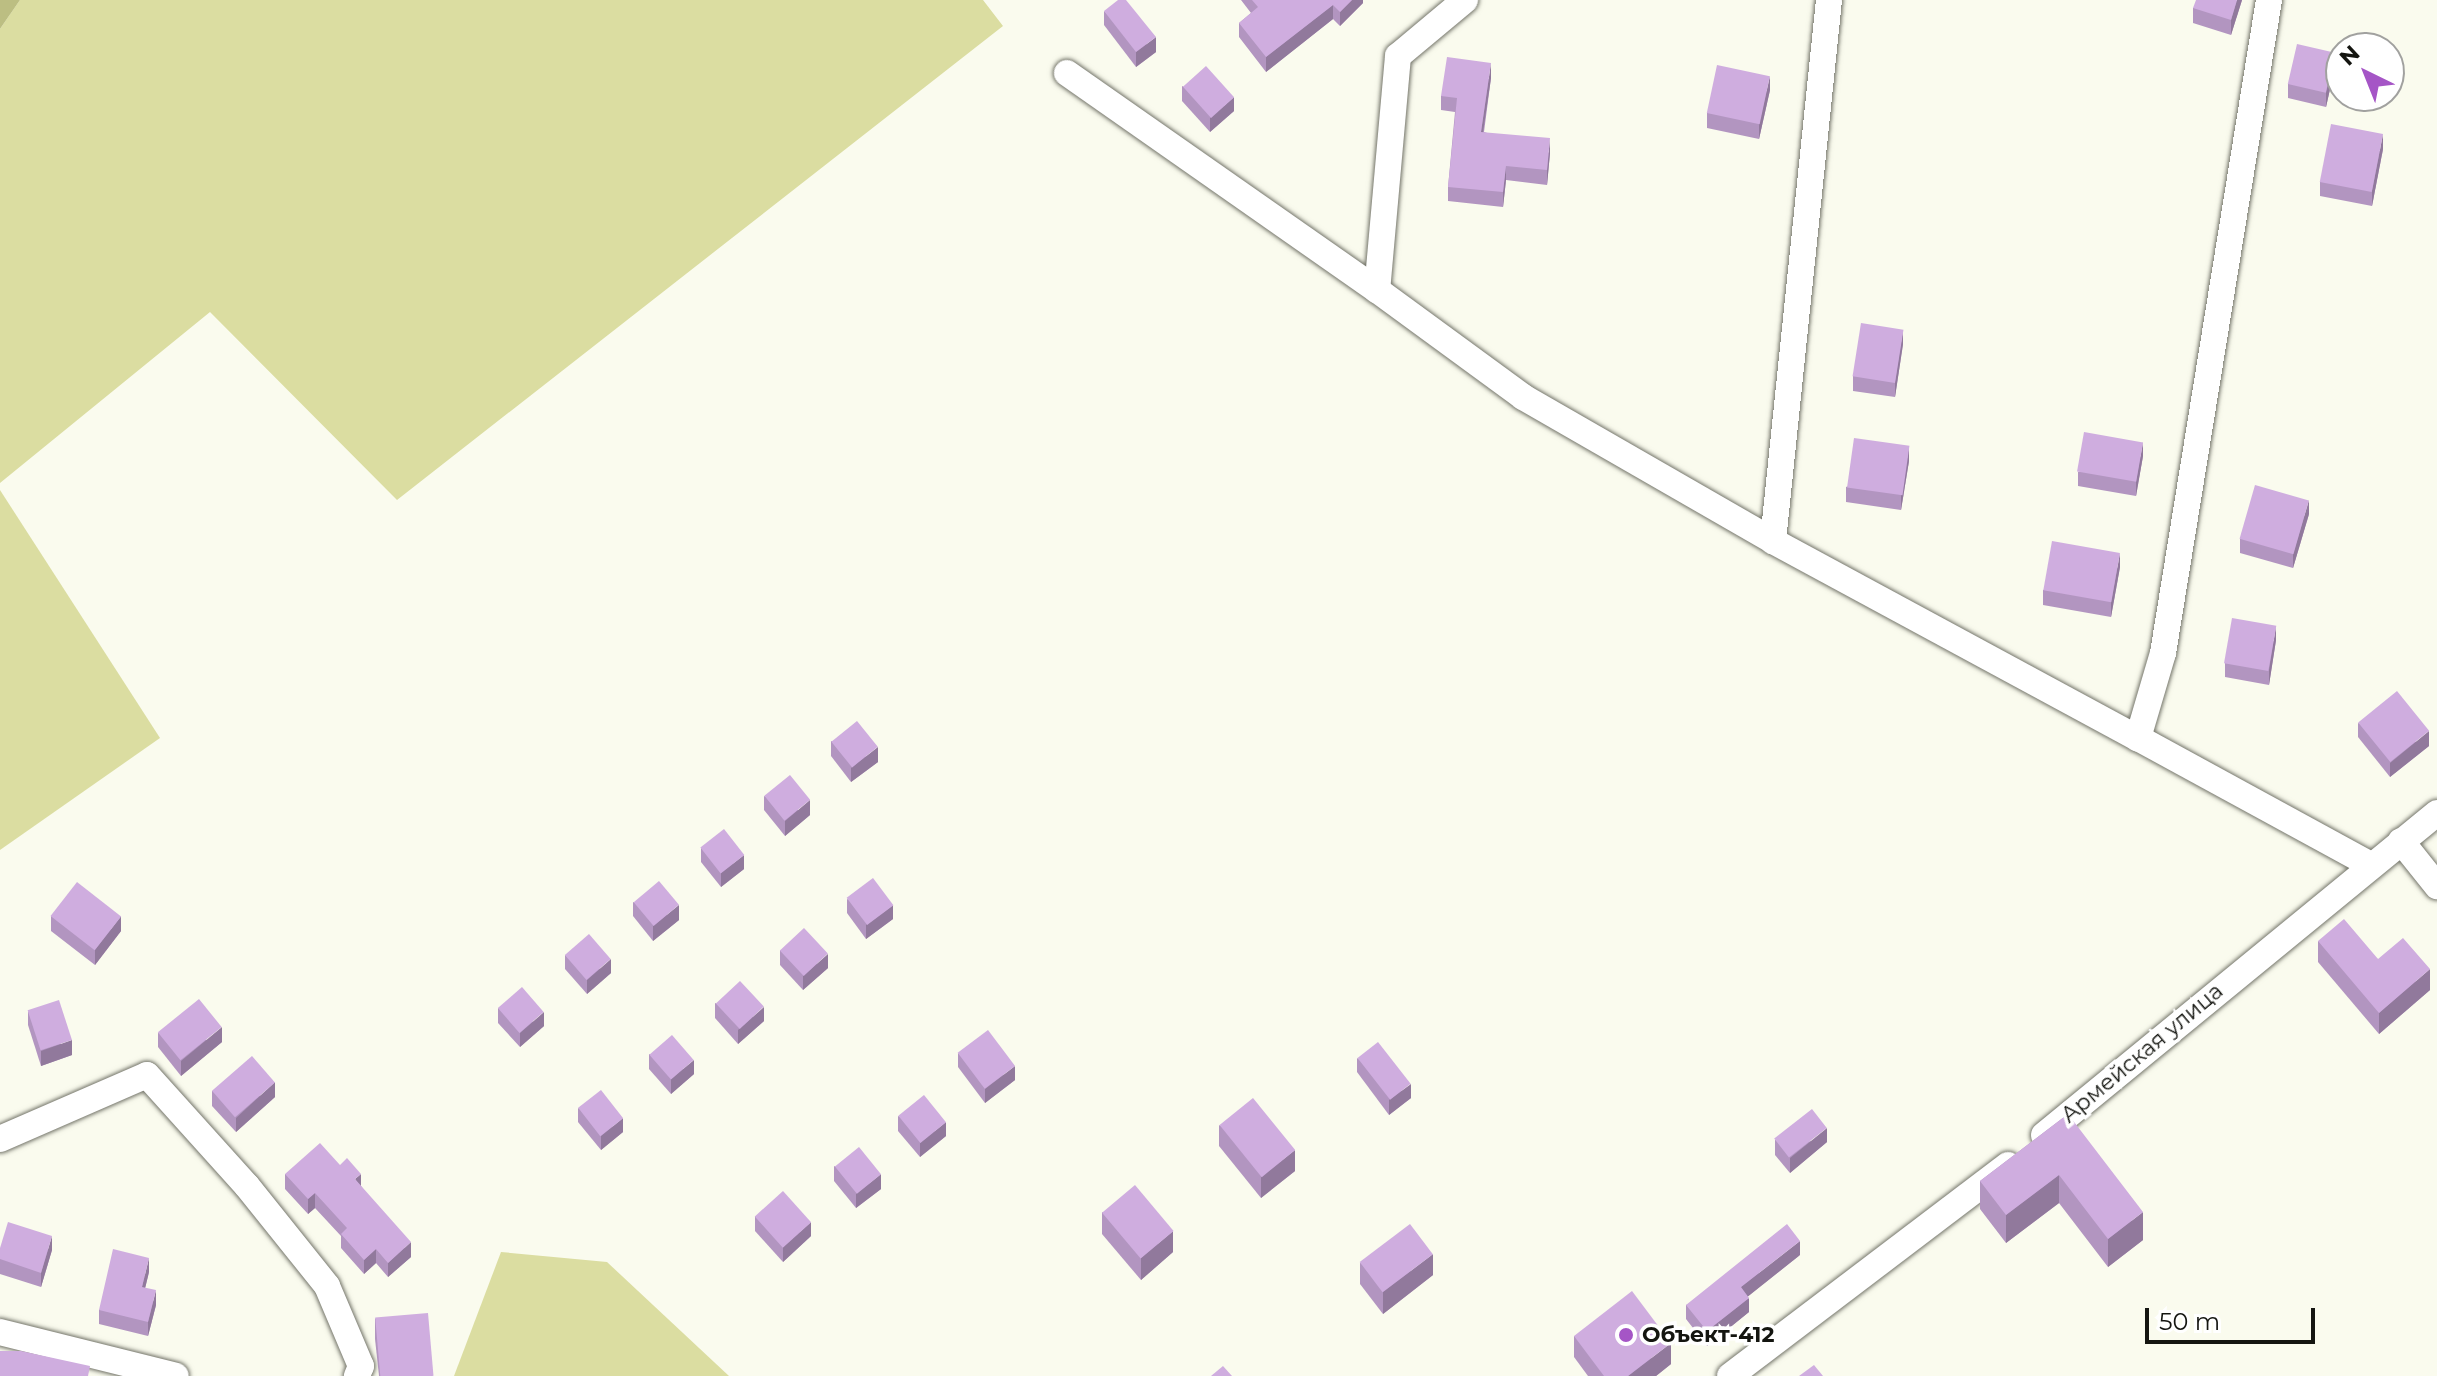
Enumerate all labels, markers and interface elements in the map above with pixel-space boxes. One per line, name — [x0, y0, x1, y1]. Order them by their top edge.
north arrow — [2325, 32, 2405, 112]
text: N — [2334, 40, 2365, 71]
street label: Армейская улица — [2056, 978, 2228, 1128]
scale bar — [2149, 1292, 2319, 1342]
text: 50 m — [2159, 1307, 2220, 1336]
place label: Объект-412 — [1642, 1322, 1774, 1348]
marker: Объект-412 — [1617, 1326, 1635, 1344]

